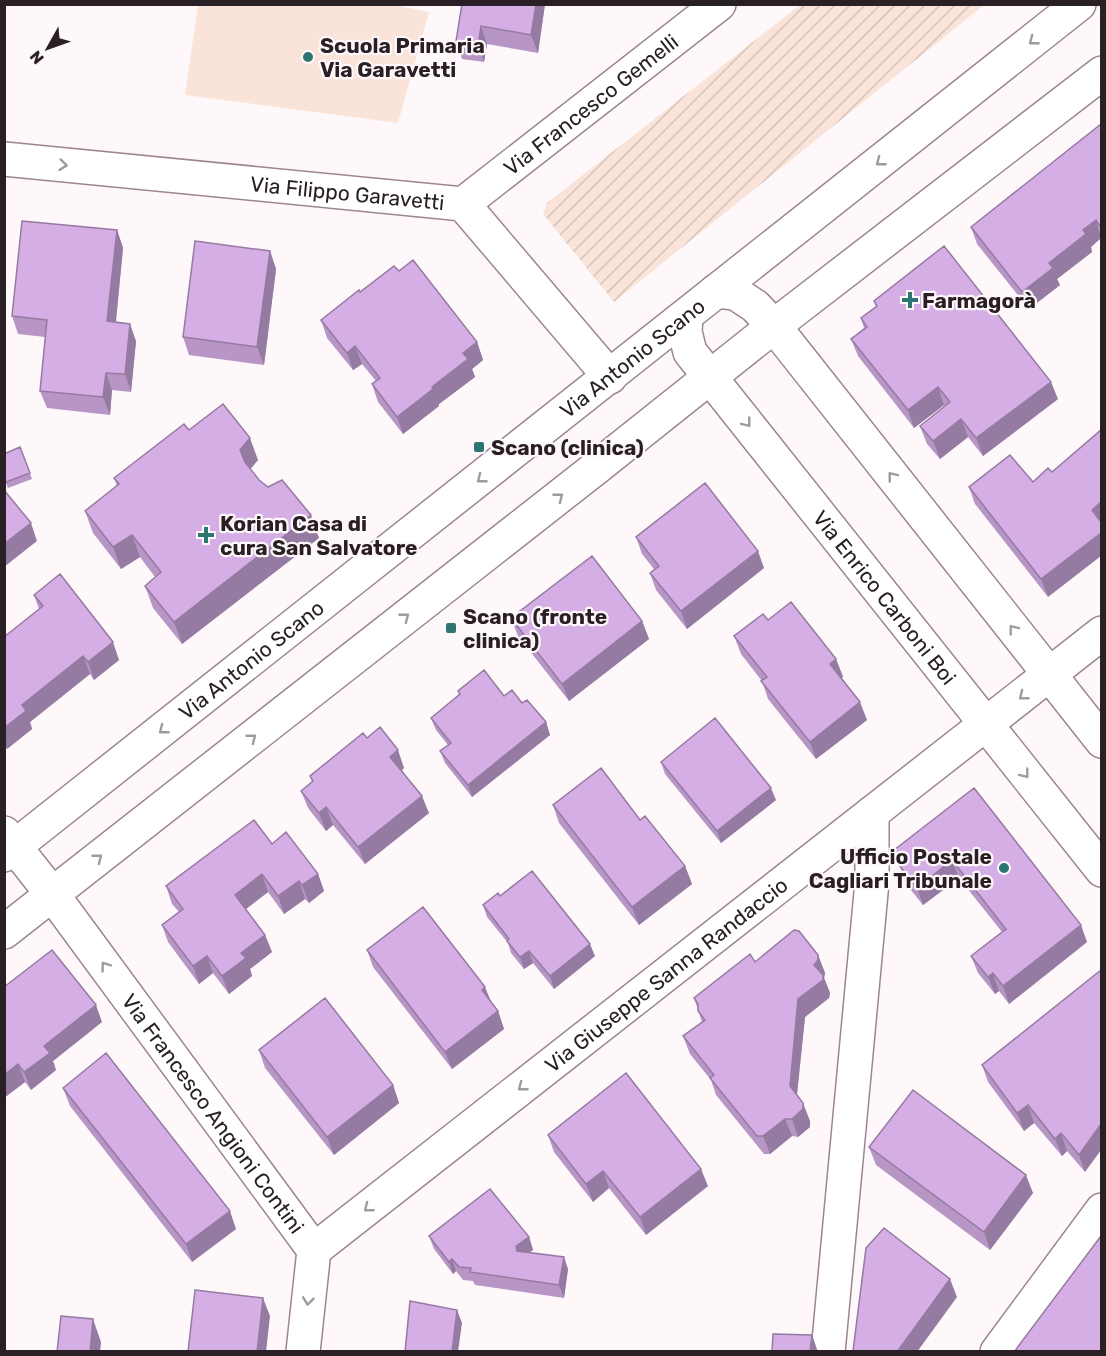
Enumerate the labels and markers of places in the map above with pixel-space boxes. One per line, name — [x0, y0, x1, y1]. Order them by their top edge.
place label: Scuola Primaria Via Garavetti — [320, 33, 485, 82]
marker: Scuola Primaria Via Garavetti — [301, 50, 315, 64]
place label: Farmagorà — [922, 288, 1036, 313]
marker: Farmagorà — [903, 293, 917, 307]
place label: Scano (clinica) — [491, 435, 644, 460]
marker: Scano (clinica) — [472, 440, 486, 454]
place label: Korian Casa di cura San Salvatore — [220, 511, 418, 560]
marker: Korian Casa di cura San Salvatore — [197, 526, 215, 544]
place label: Scano (fronte clinica) — [463, 604, 607, 653]
marker: Scano (fronte clinica) — [444, 621, 458, 635]
place label: Ufficio Postale Cagliari Tribunale — [809, 844, 992, 893]
marker: Ufficio Postale Cagliari Tribunale — [997, 861, 1011, 875]

